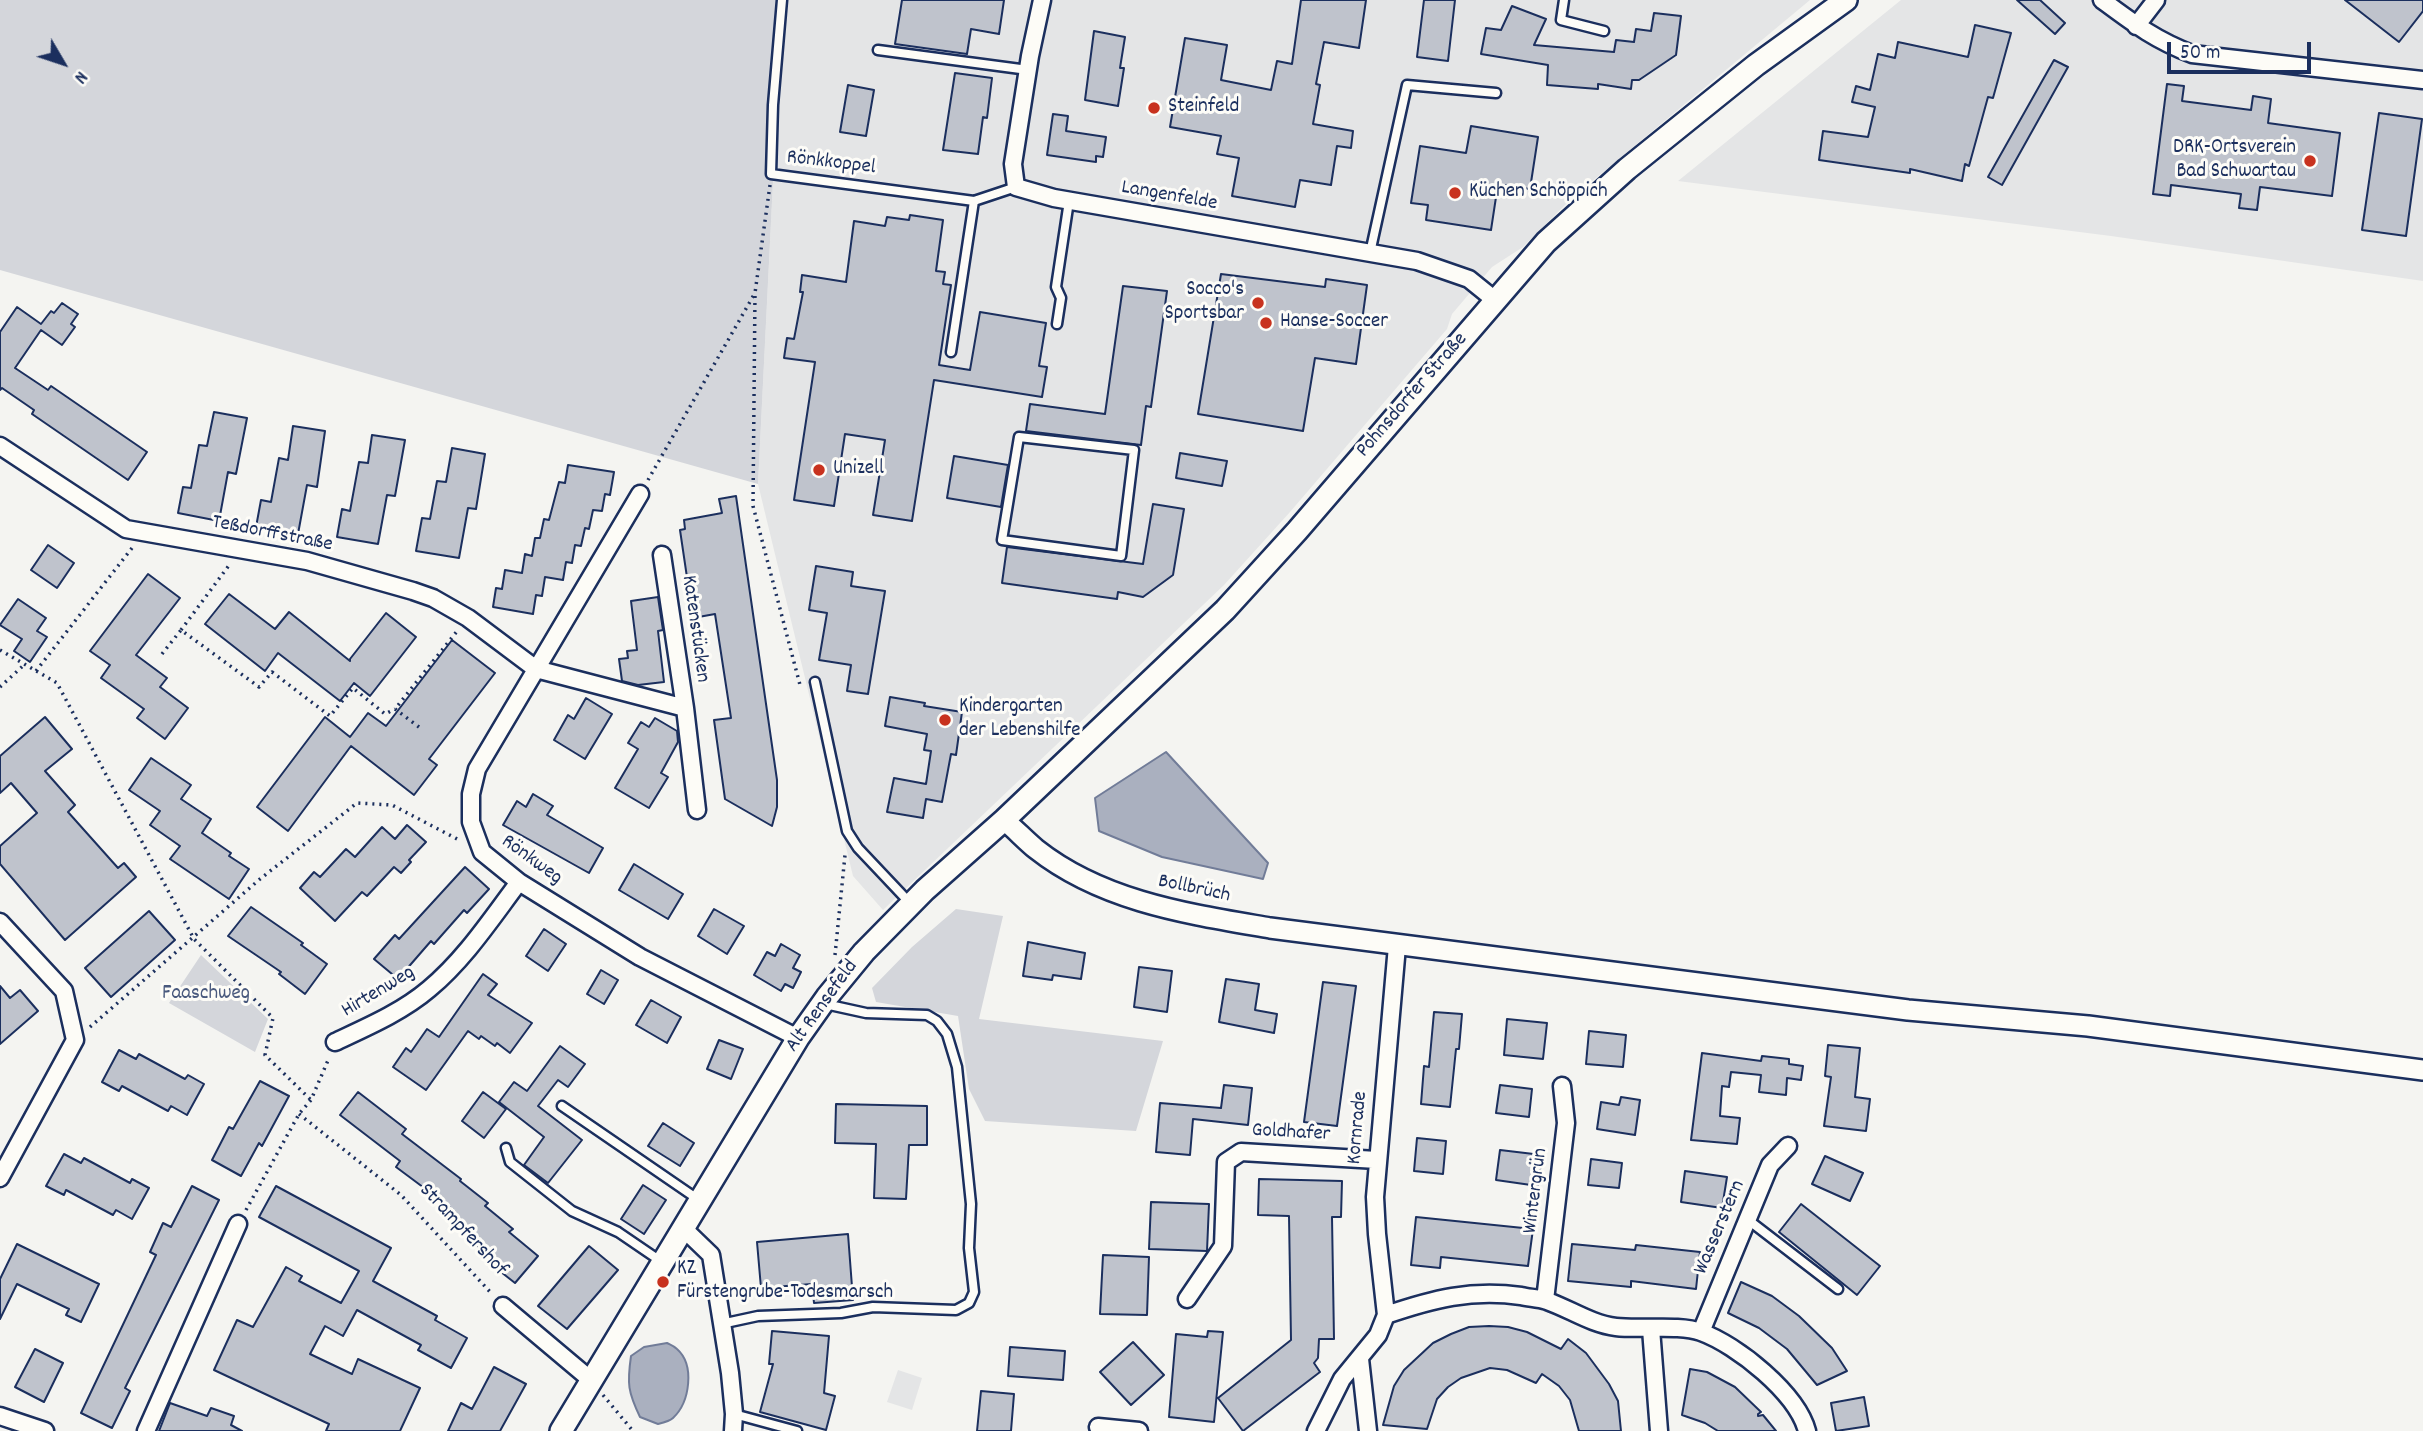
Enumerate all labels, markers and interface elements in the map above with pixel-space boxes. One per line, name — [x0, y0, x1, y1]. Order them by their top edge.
north arrow — [28, 28, 98, 98]
scale bar — [2171, 28, 2314, 72]
text: 50 m — [2180, 39, 2220, 69]
text: N — [66, 64, 93, 89]
place label: Steinfeld — [1168, 95, 1239, 121]
marker: Steinfeld — [1146, 100, 1162, 116]
place label: DRK-Ortsverein Bad Schwartau — [2173, 136, 2296, 186]
street label: Rönkkoppel — [785, 146, 877, 182]
marker: DRK-Ortsverein Bad Schwartau — [2302, 153, 2318, 169]
street label: Langenfelde — [1119, 176, 1219, 218]
place label: Küchen Schöppich — [1469, 180, 1607, 206]
marker: Küchen Schöppich — [1447, 185, 1463, 201]
place label: Socco's Sportsbar — [1165, 278, 1244, 328]
marker: Socco's Sportsbar — [1250, 295, 1266, 311]
place label: Hanse-Soccer — [1280, 310, 1388, 336]
marker: Hanse-Soccer — [1258, 315, 1274, 331]
street label: Pohnsdorfer Straße — [1352, 328, 1474, 464]
place label: Unizell — [833, 457, 884, 483]
marker: Unizell — [811, 462, 827, 478]
street label: Teßdorffstraße — [210, 511, 334, 559]
street label: Katenstücken — [674, 574, 714, 684]
place label: Kindergarten der Lebenshilfe — [959, 695, 1080, 745]
marker: Kindergarten der Lebenshilfe — [937, 712, 953, 728]
street label: Rönkweg — [495, 830, 567, 892]
street label: Bollbrüch — [1156, 870, 1232, 910]
street label: Alt Rensefeld — [781, 956, 865, 1058]
street label: Hirtenweg — [338, 961, 420, 1025]
park label: Faaschweg — [162, 982, 250, 1008]
street label: Kornrade — [1343, 1090, 1375, 1166]
street label: Goldhafer — [1251, 1119, 1331, 1149]
street label: Wintergrün — [1519, 1147, 1555, 1235]
street label: Wasserstern — [1690, 1177, 1752, 1279]
street label: Strampfershof — [412, 1179, 512, 1283]
place label: KZ Fürstengrube-Todesmarsch — [677, 1257, 893, 1307]
marker: KZ Fürstengrube-Todesmarsch — [655, 1274, 671, 1290]

